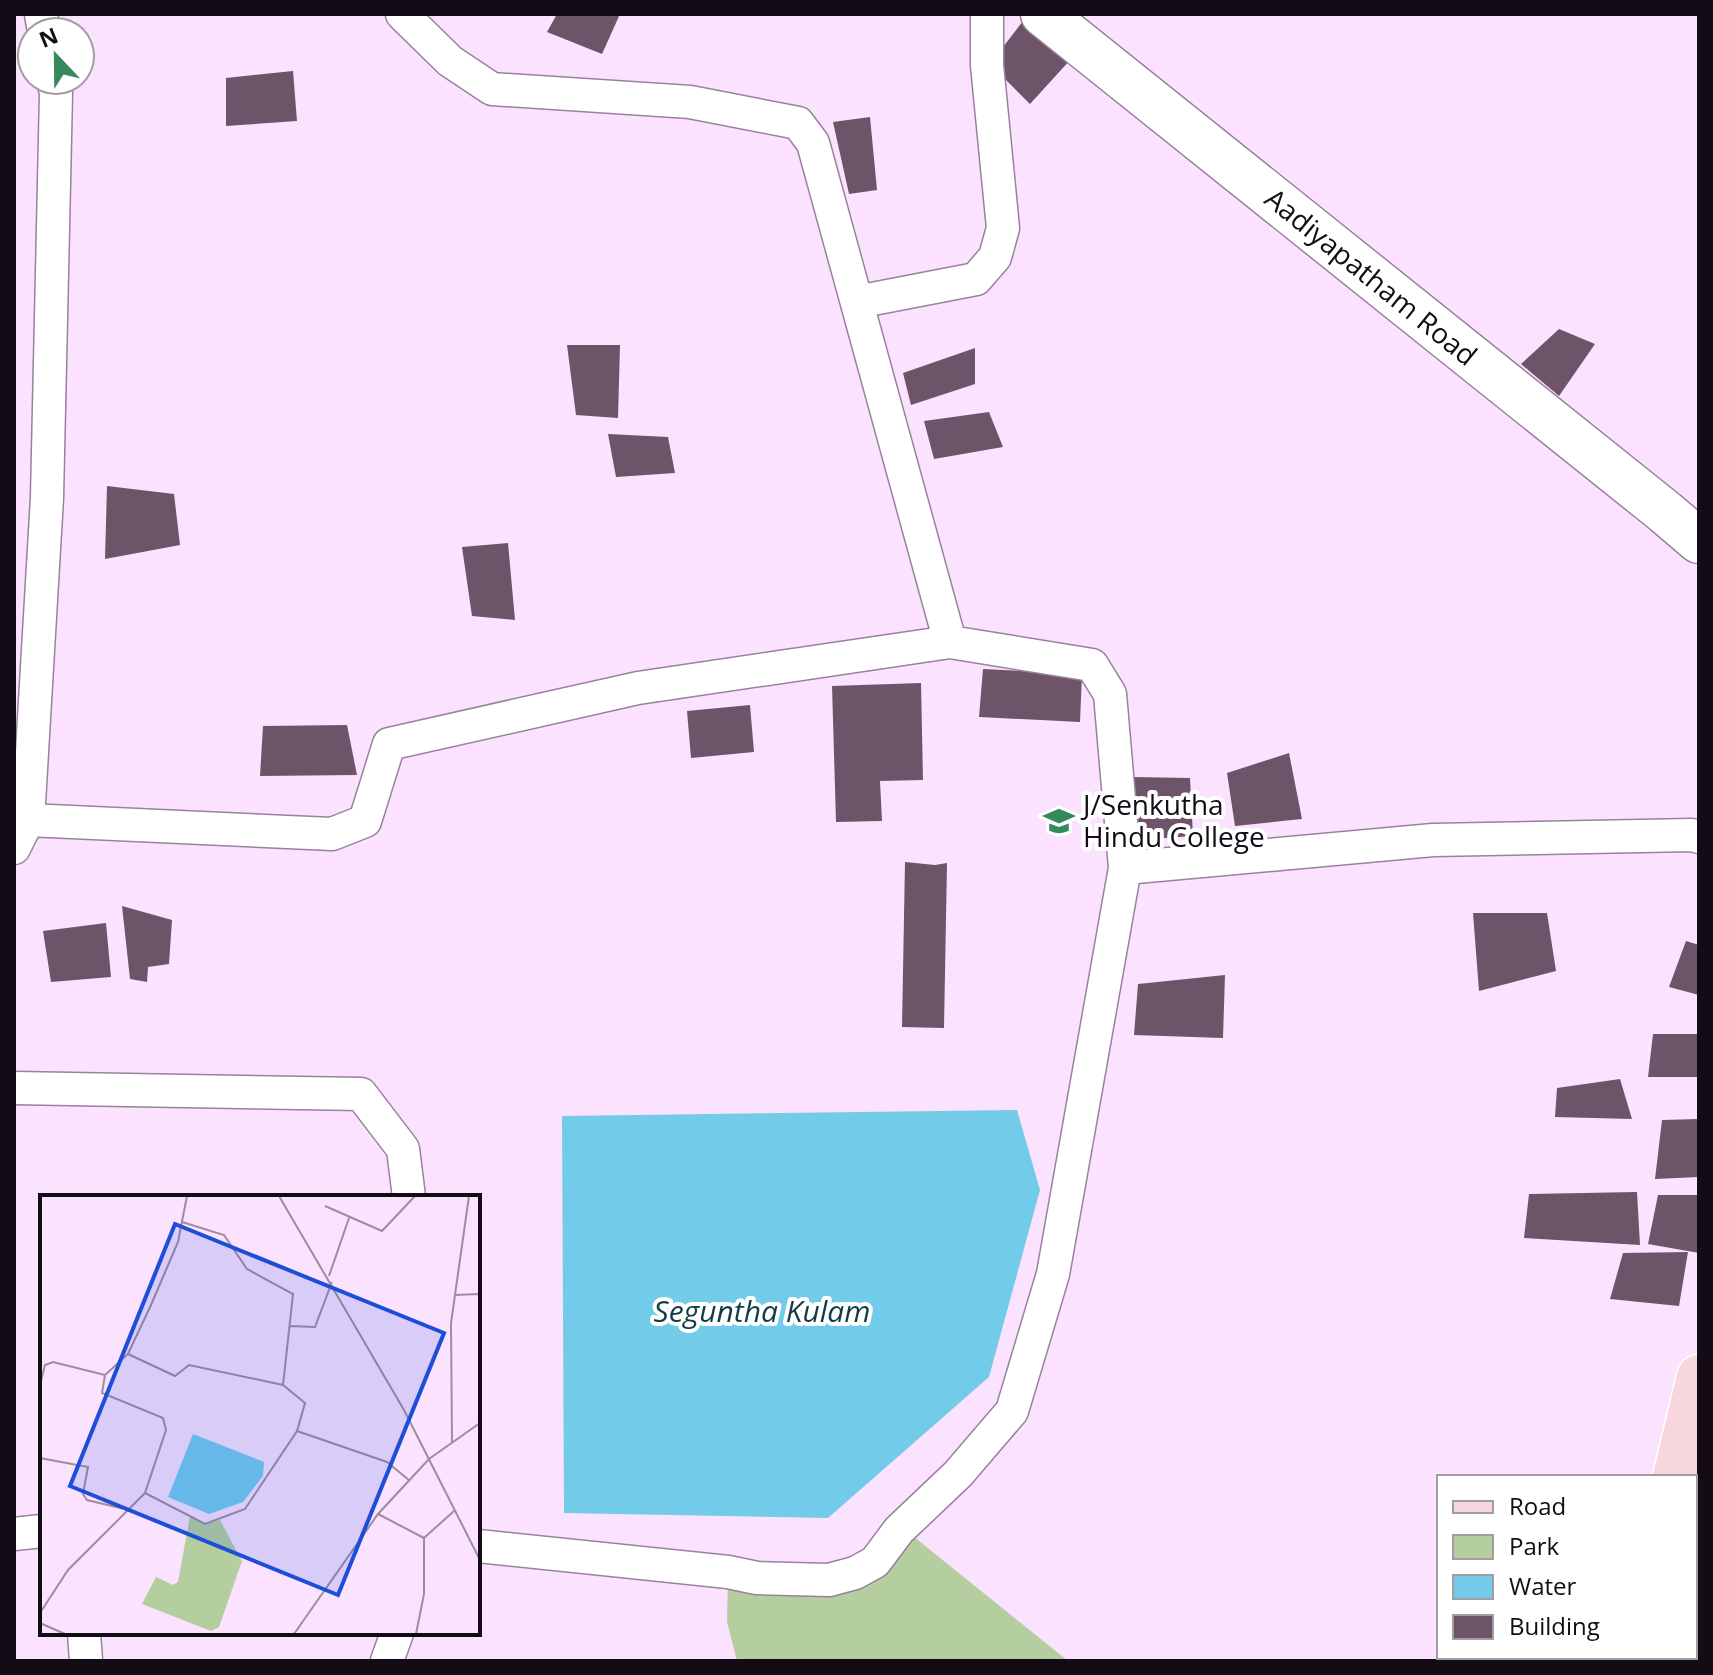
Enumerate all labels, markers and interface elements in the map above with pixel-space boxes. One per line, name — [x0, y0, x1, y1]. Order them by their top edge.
north arrow — [16, 16, 96, 96]
text: N — [34, 19, 62, 54]
street label: Aadiyapatham Road — [1258, 179, 1486, 374]
place label: J/Senkutha Hindu College — [1080, 785, 1265, 855]
school or university icon: J/Senkutha Hindu College — [1042, 804, 1076, 838]
inset map — [40, 1195, 480, 1635]
water label: Seguntha Kulam — [654, 1290, 870, 1331]
legend — [1437, 1475, 1697, 1659]
text: Road — [1509, 1489, 1566, 1522]
text: Park — [1509, 1529, 1560, 1562]
text: Water — [1509, 1569, 1577, 1602]
text: Building — [1509, 1609, 1600, 1642]

